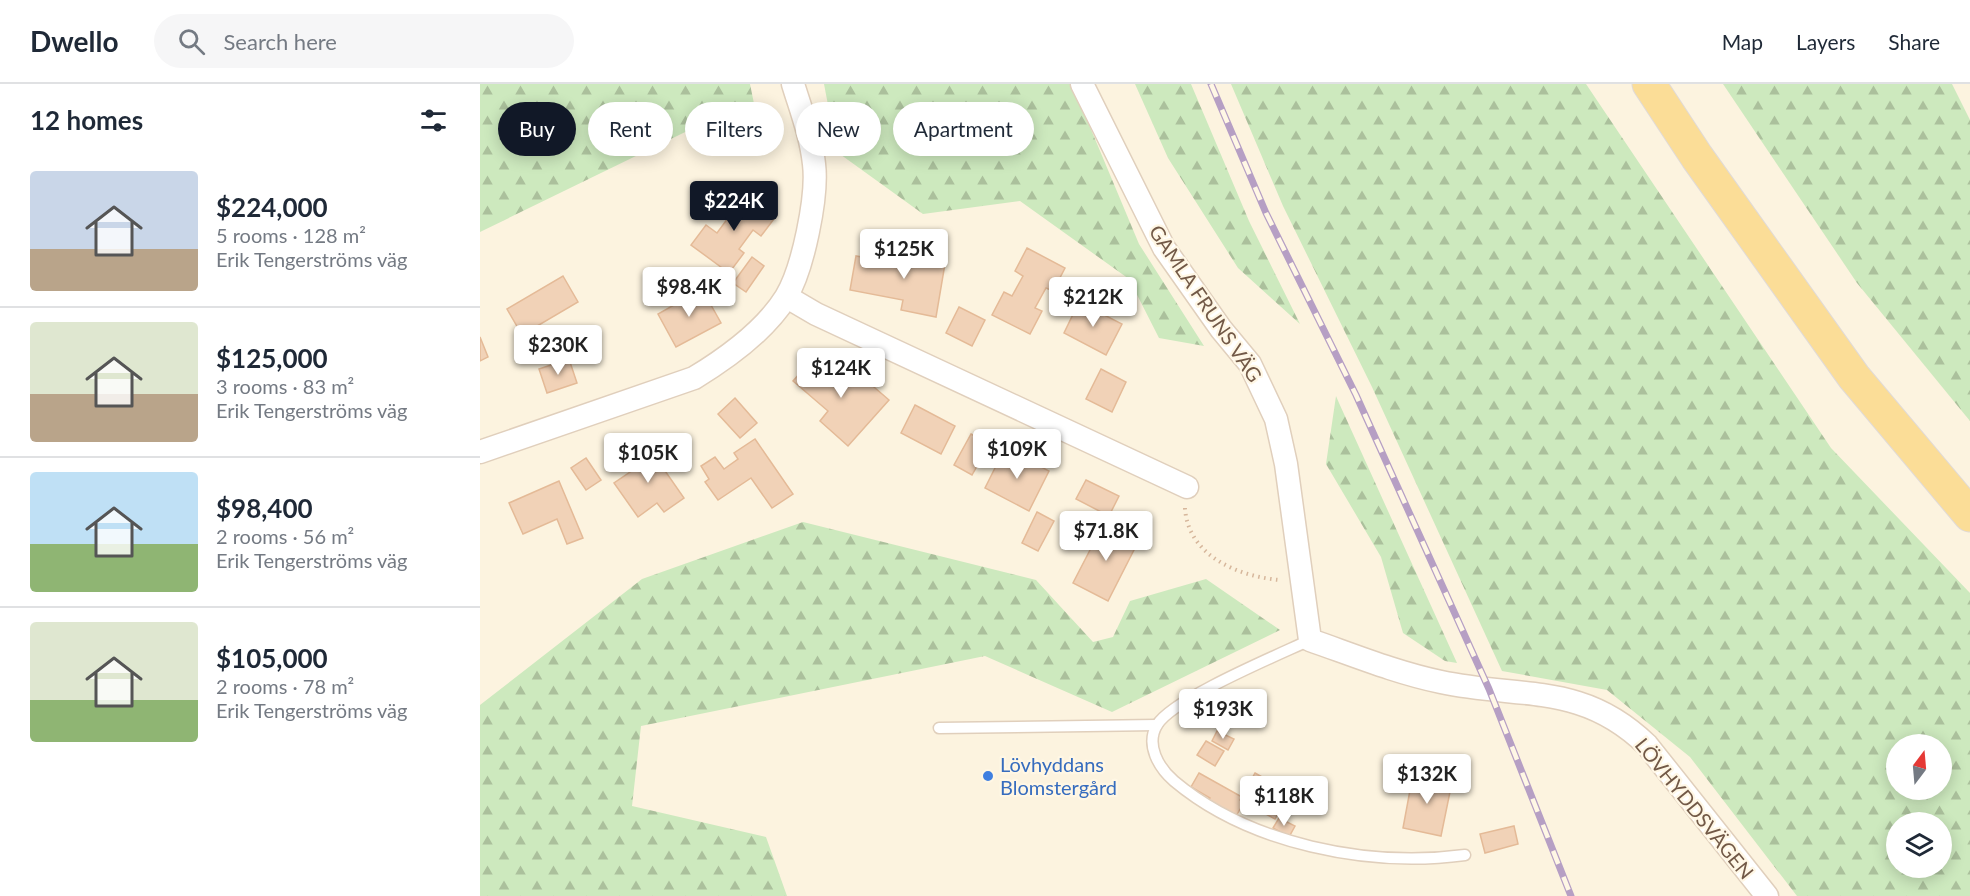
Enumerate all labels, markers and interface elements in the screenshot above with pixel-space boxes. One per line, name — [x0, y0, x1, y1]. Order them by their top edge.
search box — [154, 14, 574, 68]
text: Dwello — [30, 24, 118, 58]
icon: search — [175, 25, 208, 58]
text: Search here — [223, 28, 337, 55]
text: Map — [1722, 29, 1763, 54]
text: Layers — [1796, 29, 1855, 54]
text: Share — [1888, 29, 1940, 54]
chip: Buy — [498, 102, 576, 156]
chip: Rent — [588, 102, 673, 156]
chip: Filters — [685, 102, 784, 156]
chip: New — [796, 102, 881, 156]
chip: Apartment — [893, 102, 1034, 156]
text: 12 homes — [30, 104, 143, 136]
icon: filters — [417, 104, 450, 137]
pin: $224K — [692, 181, 776, 232]
text: $224K — [704, 188, 764, 212]
text: $224,000 — [216, 191, 328, 223]
icon: home — [78, 195, 150, 267]
street label: GAMLA FRUNS VÄG — [1145, 220, 1267, 386]
text: 5 rooms · 128 m² — [216, 223, 366, 247]
pin: $125K — [862, 229, 946, 280]
text: $125K — [874, 236, 934, 260]
text: Erik Tengerströms väg — [216, 247, 407, 271]
pin: $98.4K — [640, 267, 738, 318]
text: $98.4K — [657, 274, 721, 298]
pin: $212K — [1051, 277, 1135, 328]
text: $212K — [1063, 284, 1123, 308]
pin: $230K — [516, 325, 600, 376]
text: $230K — [528, 332, 588, 356]
text: $125,000 — [216, 342, 328, 374]
icon: home — [78, 346, 150, 418]
pin: $124K — [799, 348, 883, 399]
text: $124K — [811, 355, 871, 379]
text: 3 rooms · 83 m² — [216, 374, 354, 398]
text: Erik Tengerströms väg — [216, 398, 407, 422]
pin: $109K — [975, 429, 1059, 480]
pin: $105K — [606, 433, 690, 484]
text: $109K — [987, 436, 1047, 460]
text: $105K — [618, 440, 678, 464]
text: $98,400 — [216, 492, 313, 524]
icon: home — [78, 496, 150, 568]
pin: $71.8K — [1057, 511, 1155, 562]
text: $71.8K — [1074, 518, 1138, 542]
text: 2 rooms · 56 m² — [216, 524, 354, 548]
text: Erik Tengerströms väg — [216, 548, 407, 572]
text: $105,000 — [216, 642, 328, 674]
icon: home — [78, 646, 150, 718]
text: 2 rooms · 78 m² — [216, 674, 354, 698]
pin: $193K — [1181, 689, 1265, 740]
text: $193K — [1193, 696, 1253, 720]
text: Erik Tengerströms väg — [216, 698, 407, 722]
street label: LÖVHYDDSVÄGEN — [1631, 733, 1759, 883]
north arrow — [1886, 734, 1952, 800]
map controls — [1886, 734, 1952, 878]
place label: Lövhyddans Blomstergård — [1000, 752, 1117, 799]
pin: $132K — [1385, 754, 1469, 805]
text: $132K — [1397, 761, 1457, 785]
marker: Lövhyddans Blomstergård — [981, 769, 995, 783]
pin: $118K — [1242, 776, 1326, 827]
text: $118K — [1254, 783, 1314, 807]
button: layers — [1886, 812, 1952, 878]

